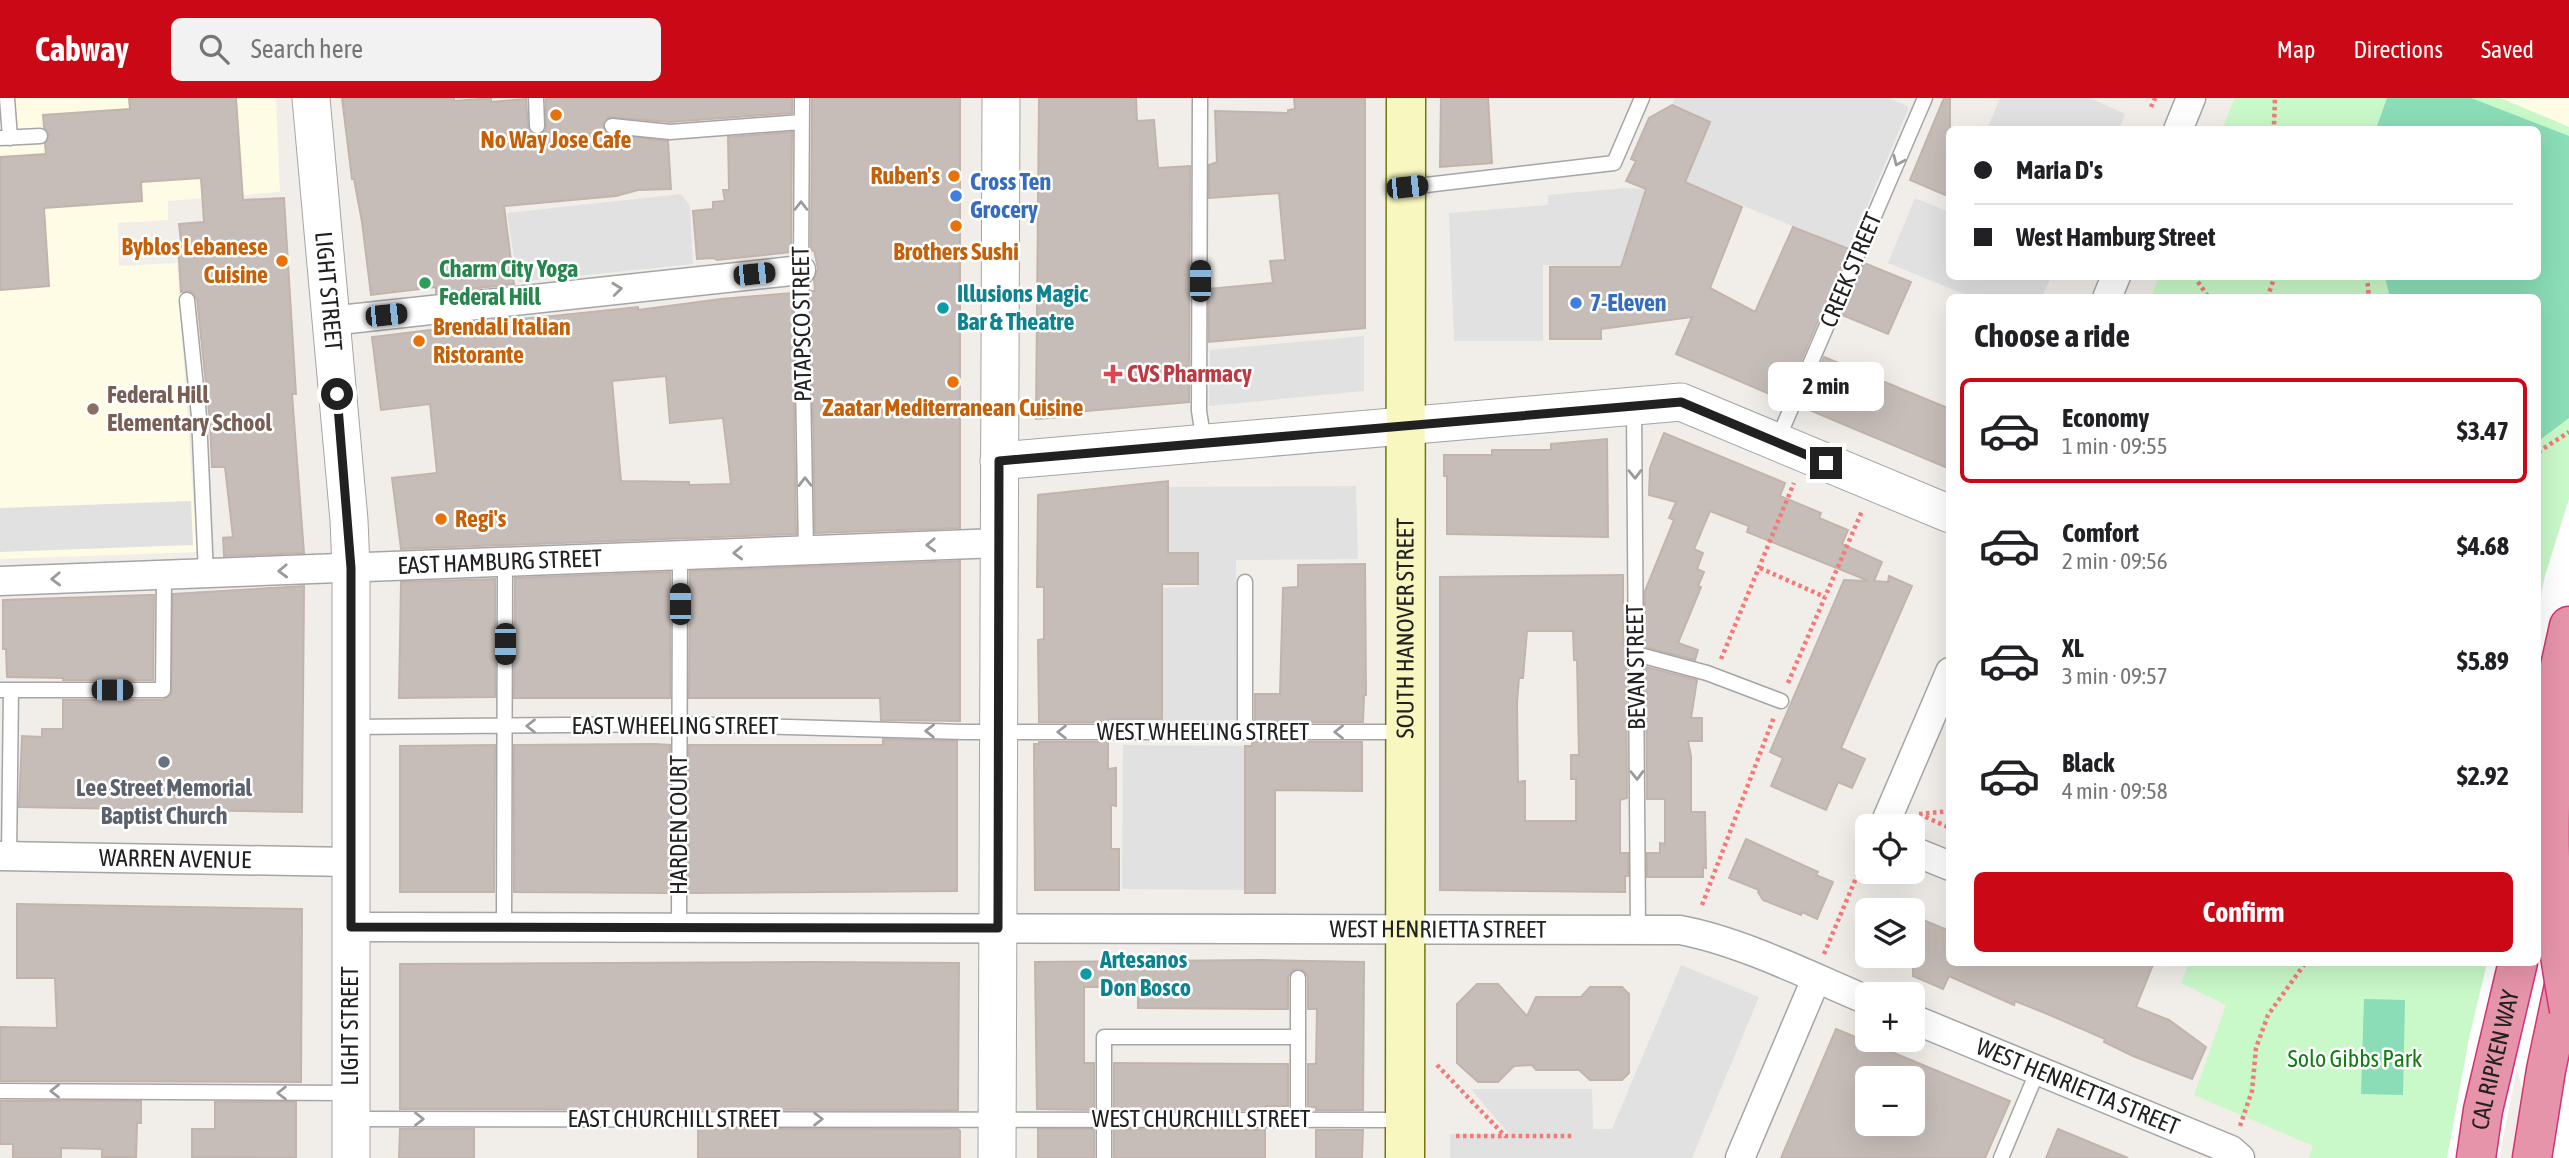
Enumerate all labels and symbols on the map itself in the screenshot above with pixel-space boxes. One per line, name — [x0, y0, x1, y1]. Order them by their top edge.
marker: No Way Jose Cafe — [548, 107, 564, 123]
place label: No Way Jose Cafe — [481, 126, 632, 153]
one-way arrow — [1892, 153, 1906, 166]
place label: Ruben's — [871, 162, 941, 189]
marker: Ruben's — [946, 168, 962, 184]
place label: Cross Ten Grocery — [970, 168, 1051, 223]
car — [1386, 174, 1429, 200]
marker: Cross Ten Grocery — [948, 188, 964, 204]
one-way arrow — [793, 200, 809, 211]
street label: CREEK STREET — [1814, 208, 1887, 331]
marker: Brothers Sushi — [948, 218, 964, 234]
street label: LIGHT STREET — [310, 230, 348, 352]
place label: Byblos Lebanese Cuisine — [122, 233, 268, 288]
place label: Brothers Sushi — [893, 238, 1019, 265]
street label: PATAPSCO STREET — [787, 245, 816, 402]
marker: Byblos Lebanese Cuisine — [274, 253, 290, 269]
place label: Charm City Yoga Federal Hill — [439, 255, 578, 310]
car — [1190, 260, 1211, 302]
car — [733, 261, 776, 287]
marker: Charm City Yoga Federal Hill — [417, 275, 433, 291]
place label: Illusions Magic Bar & Theatre — [957, 280, 1088, 335]
one-way arrow — [611, 281, 623, 296]
place label: 7-Eleven — [1590, 289, 1666, 316]
marker: 7-Eleven — [1568, 295, 1584, 311]
marker: Illusions Magic Bar & Theatre — [935, 300, 951, 316]
car — [365, 302, 408, 328]
place label: Brendali Italian Ristorante — [433, 313, 571, 368]
marker: Brendali Italian Ristorante — [411, 333, 427, 349]
place label: CVS Pharmacy — [1127, 360, 1252, 387]
callout: 2 min — [1768, 362, 1884, 410]
marker: CVS Pharmacy — [1105, 366, 1121, 382]
marker: Zaatar Mediterranean Cuisine — [945, 374, 961, 390]
route start — [321, 378, 353, 410]
place label: Federal Hill Elementary School — [107, 381, 273, 436]
place label: Zaatar Mediterranean Cuisine — [823, 394, 1083, 421]
marker: Federal Hill Elementary School — [85, 401, 101, 417]
route end — [1810, 447, 1842, 479]
one-way arrow — [1627, 469, 1642, 480]
one-way arrow — [797, 477, 812, 488]
place label: Regi's — [455, 505, 507, 532]
marker: Regi's — [433, 511, 449, 527]
street label: SOUTH HANOVER STREET — [1391, 517, 1419, 738]
one-way arrow — [925, 538, 936, 553]
street label: EAST HAMBURG STREET — [397, 544, 603, 579]
one-way arrow — [732, 546, 743, 561]
one-way arrow — [277, 563, 288, 578]
one-way arrow — [50, 572, 61, 587]
car — [670, 583, 691, 625]
street label: BEVAN STREET — [1621, 603, 1650, 730]
car — [495, 623, 516, 665]
car — [92, 680, 134, 701]
street label: EAST WHEELING STREET — [572, 712, 779, 739]
one-way arrow — [525, 718, 536, 734]
street label: WEST WHEELING STREET — [1097, 718, 1310, 745]
one-way arrow — [924, 723, 935, 739]
one-way arrow — [1056, 724, 1067, 740]
one-way arrow — [1333, 724, 1343, 740]
marker: Lee Street Memorial Baptist Church — [156, 754, 172, 770]
street label: HARDEN COURT — [665, 755, 692, 895]
one-way arrow — [1629, 771, 1645, 781]
place label: Lee Street Memorial Baptist Church — [76, 774, 253, 829]
street label: WARREN AVENUE — [99, 844, 251, 873]
street label: WEST HENRIETTA STREET — [1329, 915, 1547, 943]
place label: Artesanos Don Bosco — [1099, 946, 1191, 1001]
street label: LIGHT STREET — [336, 966, 363, 1086]
marker: Artesanos Don Bosco — [1078, 966, 1094, 982]
street label: CAL RIPKEN WAY — [2466, 987, 2524, 1132]
street label: WEST HENRIETTA STREET — [1972, 1033, 2184, 1140]
park label: Solo Gibbs Park — [2288, 1045, 2423, 1072]
one-way arrow — [49, 1084, 60, 1099]
one-way arrow — [276, 1085, 287, 1101]
street label: EAST CHURCHILL STREET — [568, 1105, 781, 1132]
street label: WEST CHURCHILL STREET — [1092, 1105, 1311, 1132]
one-way arrow — [414, 1111, 425, 1127]
one-way arrow — [813, 1111, 824, 1127]

